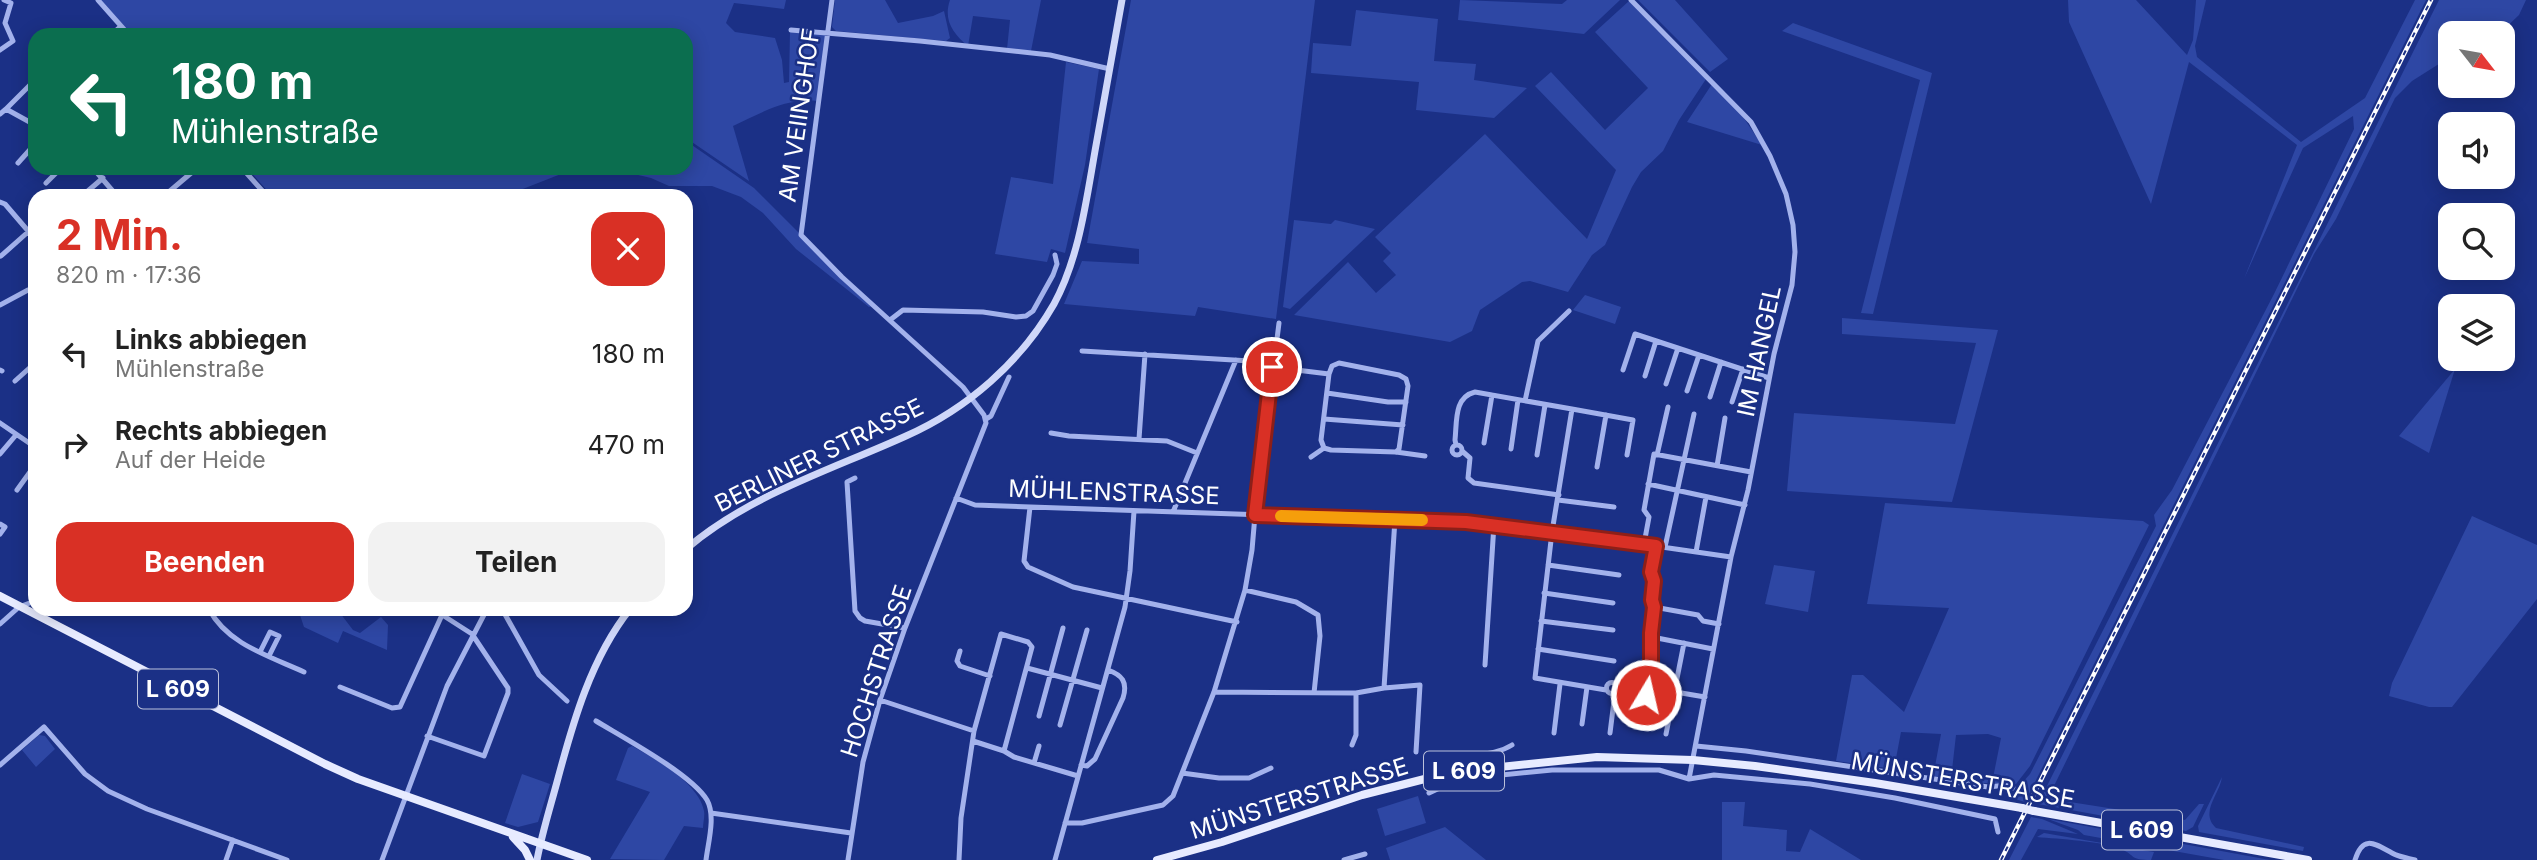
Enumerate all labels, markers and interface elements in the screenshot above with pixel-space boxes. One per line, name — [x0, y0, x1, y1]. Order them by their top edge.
north arrow — [2438, 21, 2515, 98]
map controls — [2438, 21, 2515, 371]
street label: AM VEIINGHOF — [772, 26, 826, 204]
text: 180 m — [171, 52, 313, 111]
icon: left — [56, 56, 147, 147]
text: Mühlenstraße — [171, 112, 379, 151]
button: sound — [2438, 112, 2515, 189]
button: search — [2438, 203, 2515, 280]
text: 2 Min. — [56, 209, 183, 260]
button: close — [591, 212, 665, 286]
text: 820 m · 17:36 — [56, 261, 202, 289]
street label: IM HANGEL — [1731, 283, 1787, 419]
button: layers — [2438, 294, 2515, 371]
text: Links abbiegen — [115, 324, 307, 355]
icon: left — [56, 335, 94, 373]
pin — [1242, 337, 1302, 397]
text: 180 m — [592, 338, 665, 369]
icon: arrive — [1253, 348, 1291, 386]
text: Mühlenstraße — [115, 355, 264, 383]
street label: BERLINER STRASSE — [710, 392, 928, 518]
text: Rechts abbiegen — [115, 415, 327, 446]
icon: right — [56, 426, 94, 464]
text: 470 m — [587, 429, 665, 460]
text: Auf der Heide — [115, 446, 266, 474]
street label: MÜHLENSTRASSE — [1008, 474, 1220, 510]
button: Beenden — [56, 522, 354, 602]
button: Teilen — [368, 522, 665, 602]
street label: HOCHSTRASSE — [834, 581, 918, 761]
position arrow — [1609, 658, 1683, 732]
road number: L 609 — [138, 670, 218, 708]
street label: MÜNSTERSTRASSE — [1849, 746, 2077, 814]
street label: MÜNSTERSTRASSE — [1186, 751, 1412, 845]
road number: L 609 — [1424, 751, 1504, 790]
road number: L 609 — [2102, 810, 2182, 850]

